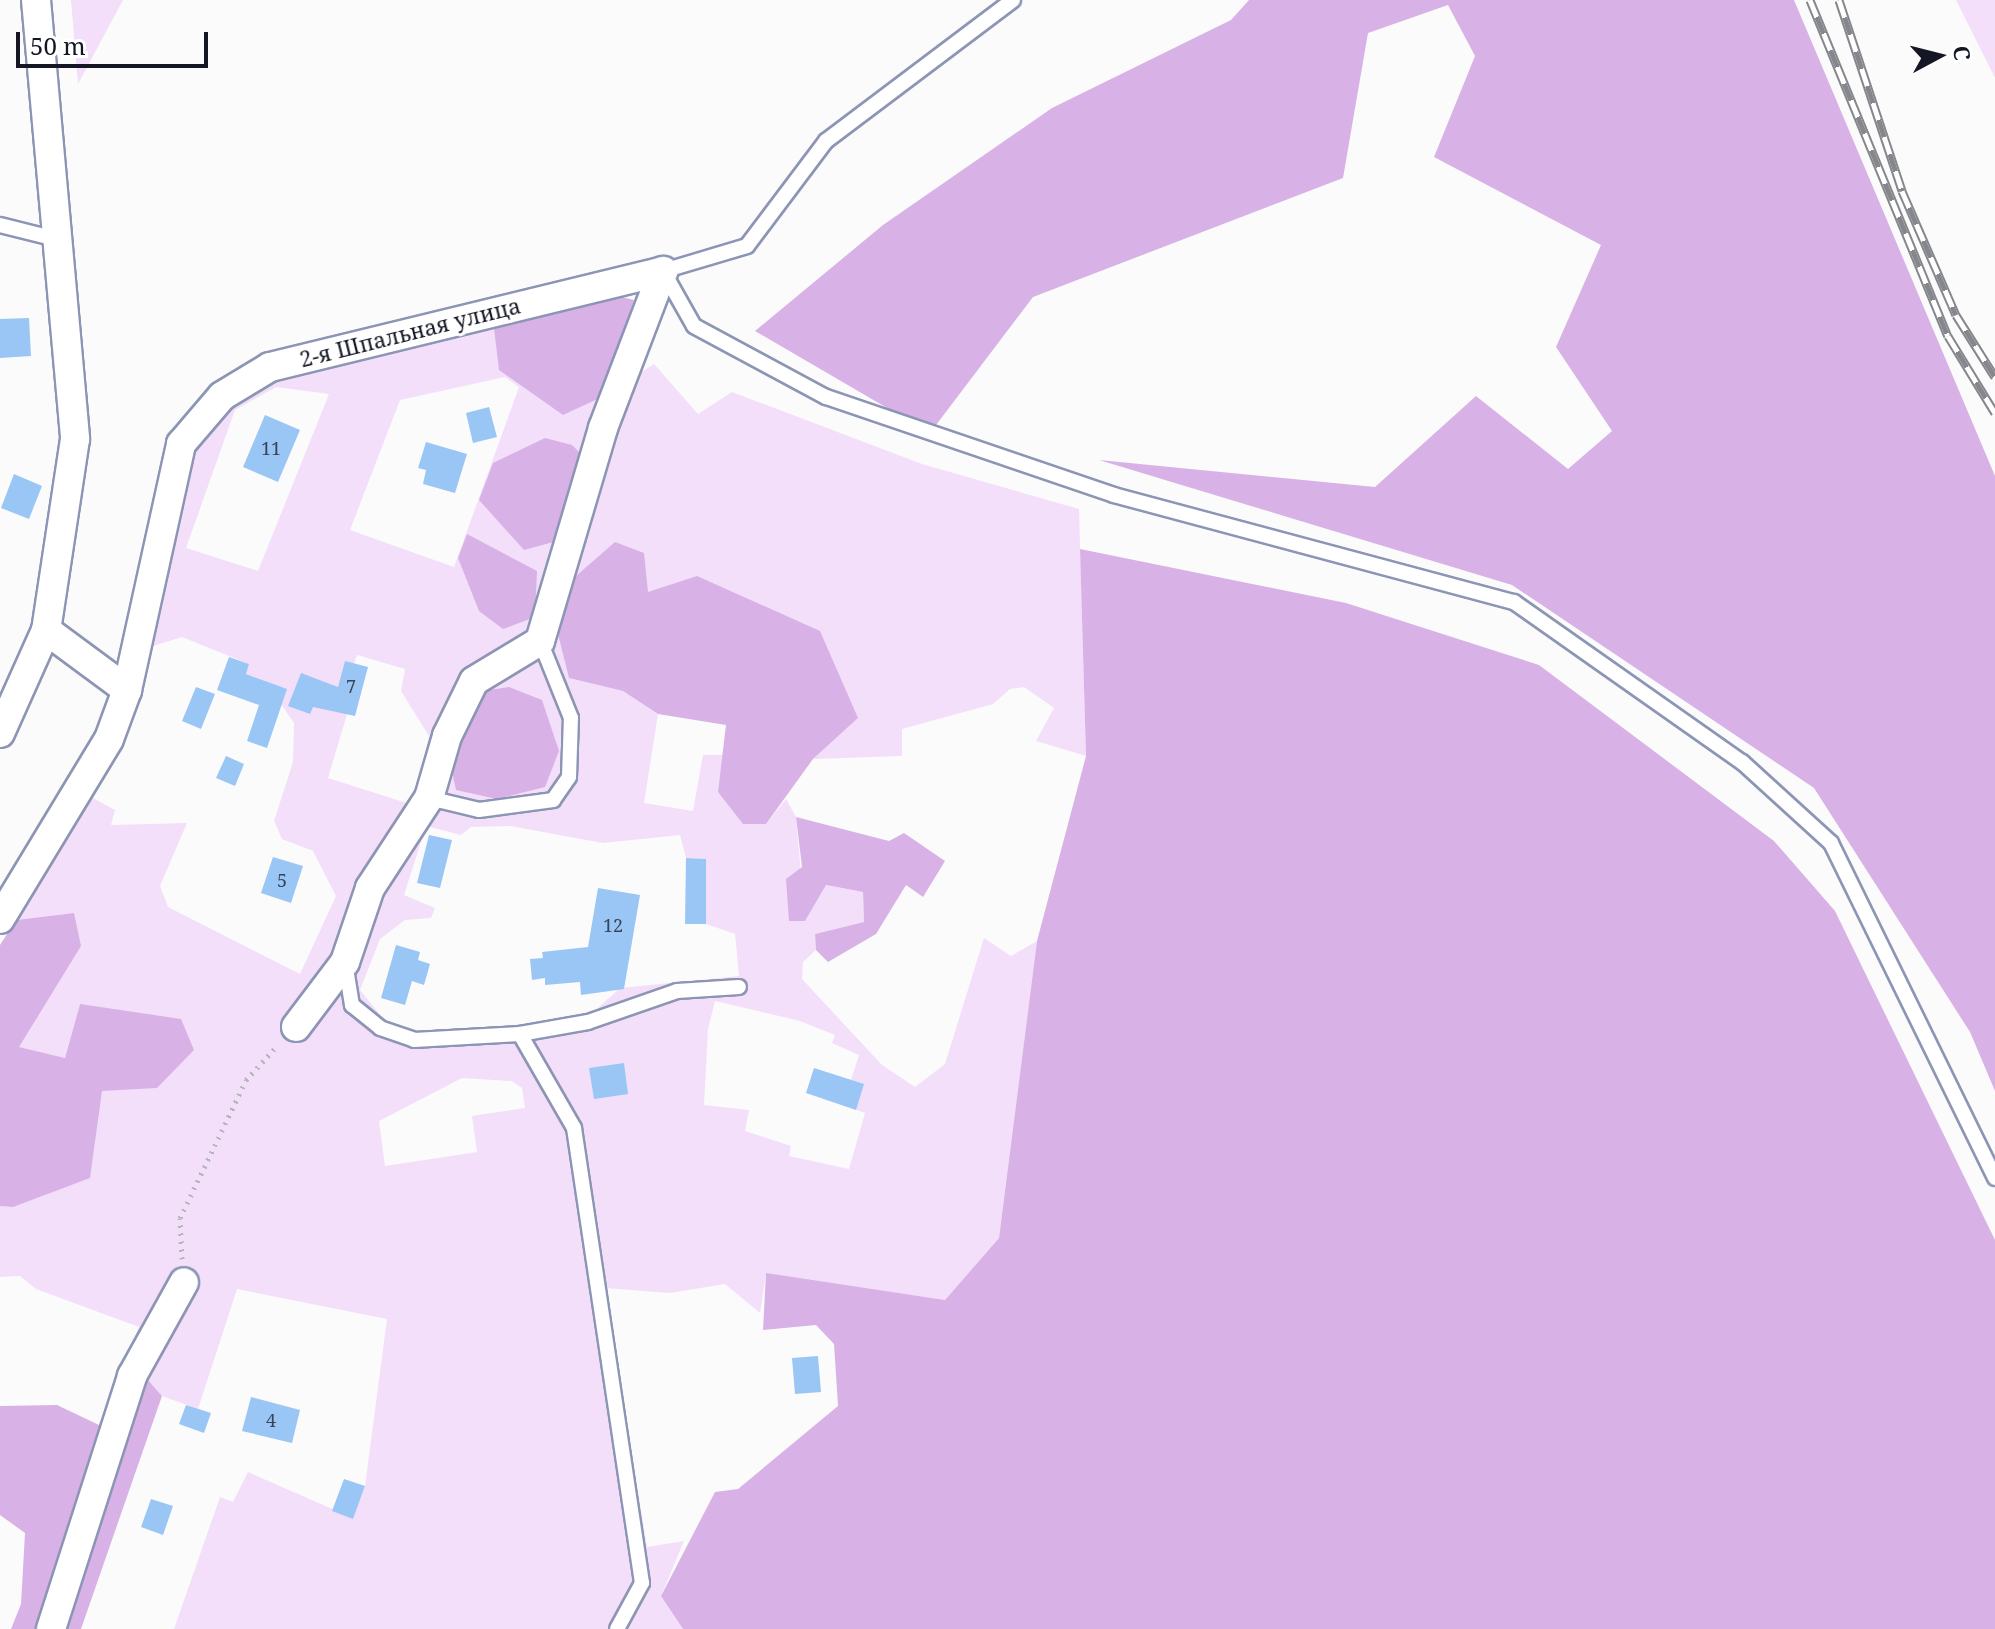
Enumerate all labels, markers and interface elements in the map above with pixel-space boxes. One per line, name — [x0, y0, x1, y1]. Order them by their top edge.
scale bar — [20, 16, 212, 66]
north arrow — [1899, 16, 1979, 96]
text: 50 m — [30, 29, 86, 62]
text: С — [1947, 44, 1979, 62]
street label: 2-я Шпальная улица — [297, 292, 523, 372]
house number: 11 — [261, 437, 281, 459]
house number: 7 — [346, 675, 356, 697]
house number: 5 — [277, 869, 287, 891]
house number: 12 — [603, 914, 623, 936]
house number: 4 — [266, 1409, 276, 1431]

